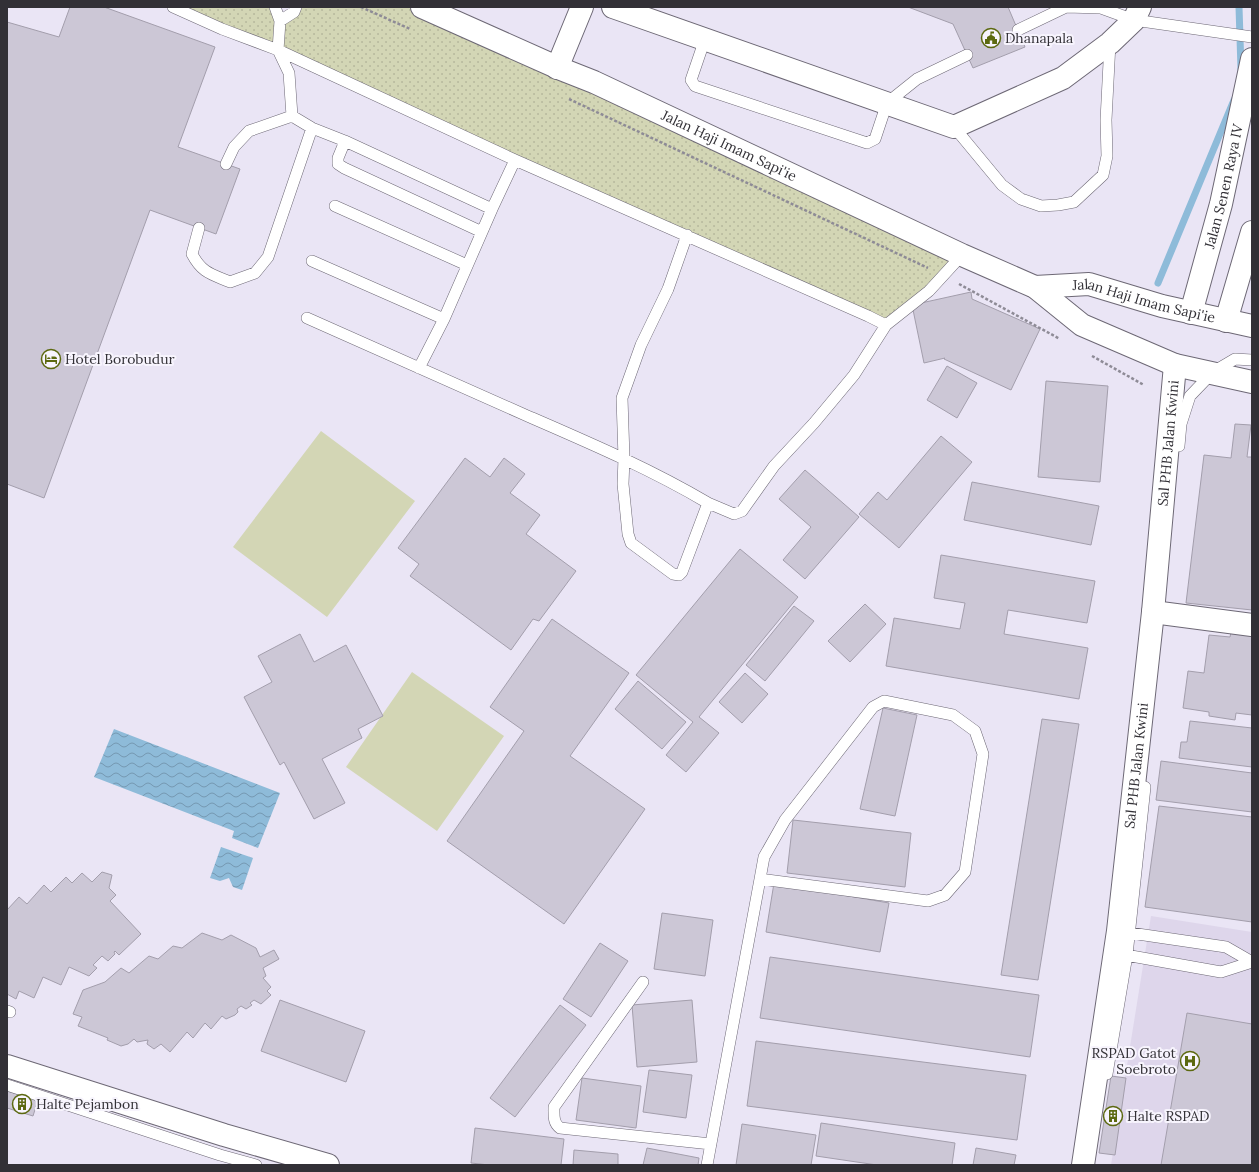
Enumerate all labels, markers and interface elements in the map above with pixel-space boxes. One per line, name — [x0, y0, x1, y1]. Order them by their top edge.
public building icon: Dhanapala — [980, 27, 1002, 49]
place label: Dhanapala — [1005, 29, 1073, 47]
street label: Jalan Haji Imam Sapi'ie — [658, 106, 800, 185]
street label: Jalan Senen Raya IV — [1200, 121, 1247, 251]
street label: Jalan Haji Imam Sapi'ie — [1071, 275, 1217, 327]
hotel icon: Hotel Borobudur — [40, 348, 62, 370]
place label: Hotel Borobudur — [65, 350, 175, 368]
street label: Sal PHB Jalan Kwini — [1153, 379, 1183, 507]
street label: Sal PHB Jalan Kwini — [1120, 702, 1152, 829]
place label: RSPAD Gatot Soebroto — [1092, 1044, 1177, 1078]
hospital icon: RSPAD Gatot Soebroto — [1179, 1050, 1201, 1072]
building icon: Halte Pejambon — [11, 1093, 33, 1115]
place label: Halte Pejambon — [36, 1095, 139, 1113]
building icon: Halte RSPAD — [1102, 1105, 1124, 1127]
place label: Halte RSPAD — [1127, 1107, 1209, 1125]

